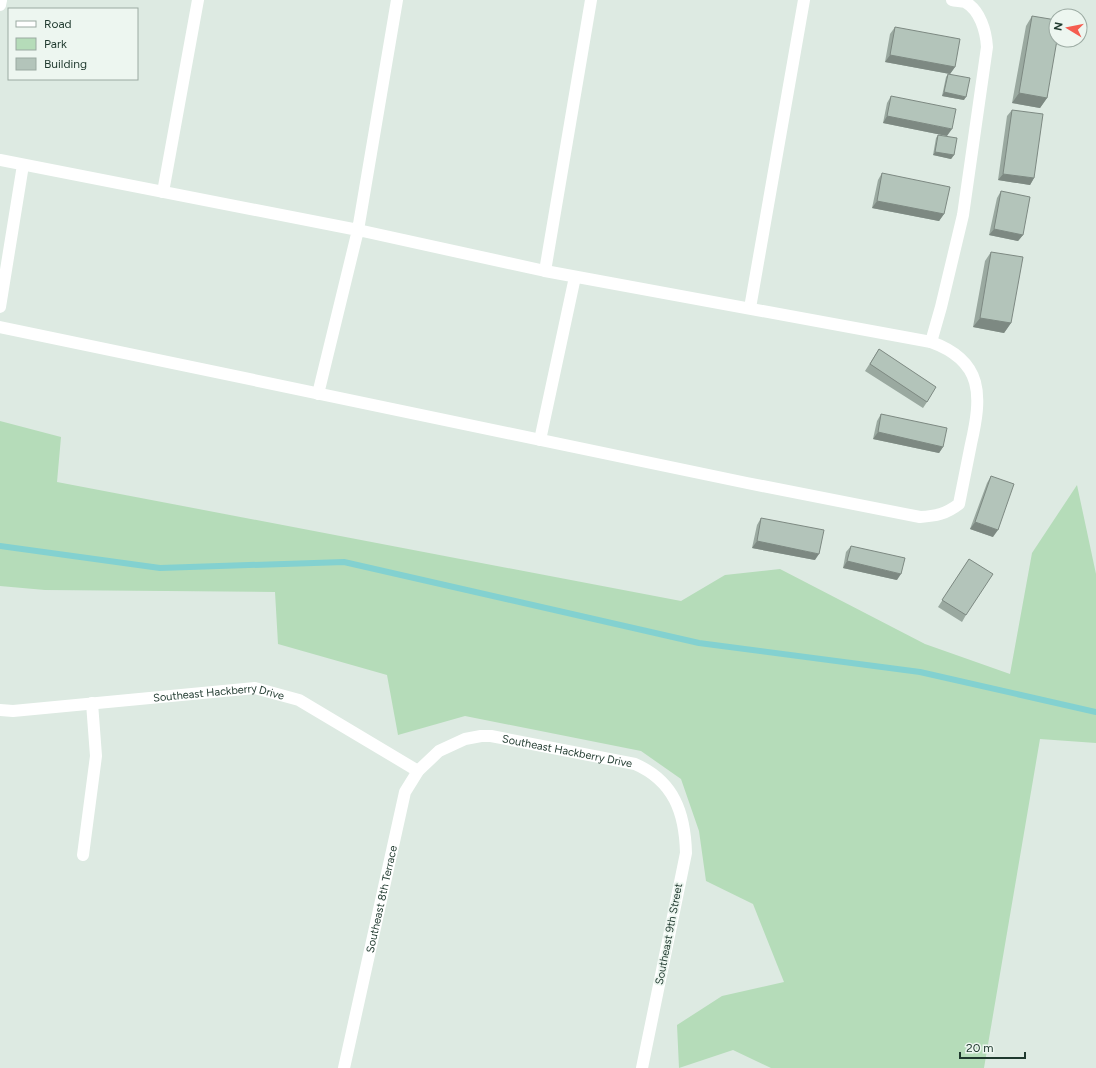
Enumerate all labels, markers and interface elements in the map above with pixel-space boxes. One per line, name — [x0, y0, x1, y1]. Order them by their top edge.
legend — [8, 8, 138, 80]
north arrow — [1048, 8, 1088, 48]
text: Road — [44, 17, 72, 31]
text: N — [1052, 21, 1066, 32]
text: Park — [44, 37, 67, 51]
text: Building — [44, 57, 87, 71]
street label: Southeast Hackberry Drive — [153, 681, 286, 704]
street label: Southeast Hackberry Drive — [501, 732, 634, 770]
street label: Southeast 8th Terrace — [363, 844, 400, 954]
street label: Southeast 9th Street — [653, 882, 685, 986]
scale bar — [960, 1034, 1025, 1060]
text: 20 m — [966, 1041, 994, 1055]

